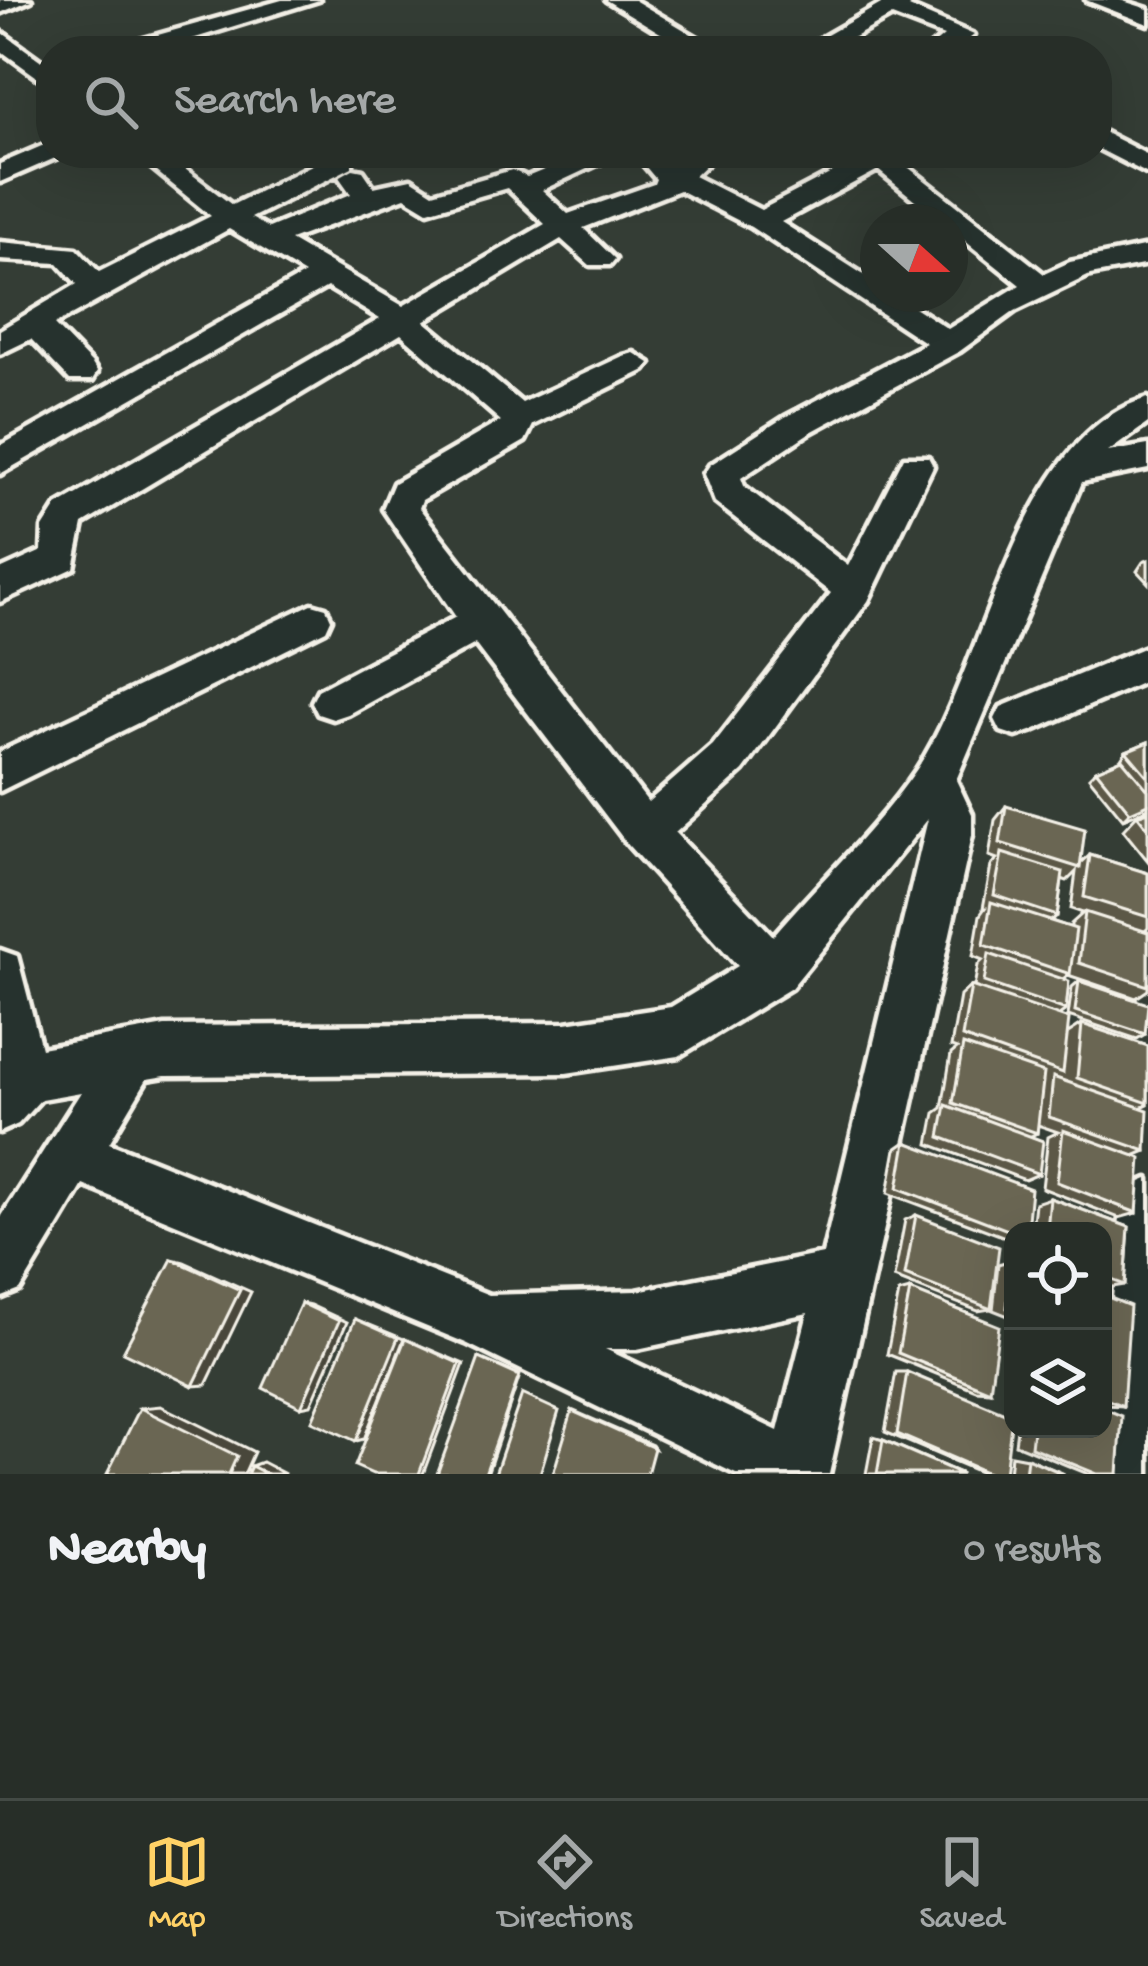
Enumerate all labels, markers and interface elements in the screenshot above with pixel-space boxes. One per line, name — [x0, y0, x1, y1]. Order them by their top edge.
search box — [36, 36, 1112, 168]
icon: search — [78, 69, 144, 135]
text: Search here — [174, 76, 396, 129]
north arrow — [860, 204, 968, 312]
map controls — [1004, 1222, 1112, 1438]
button: locate — [1004, 1222, 1112, 1330]
button: layers — [1004, 1330, 1112, 1438]
text: Nearby — [48, 1522, 206, 1582]
text: 0 results — [963, 1529, 1100, 1575]
tab: Map — [144, 1829, 210, 1939]
tab: Directions — [498, 1829, 632, 1939]
tab: Saved — [920, 1829, 1004, 1939]

